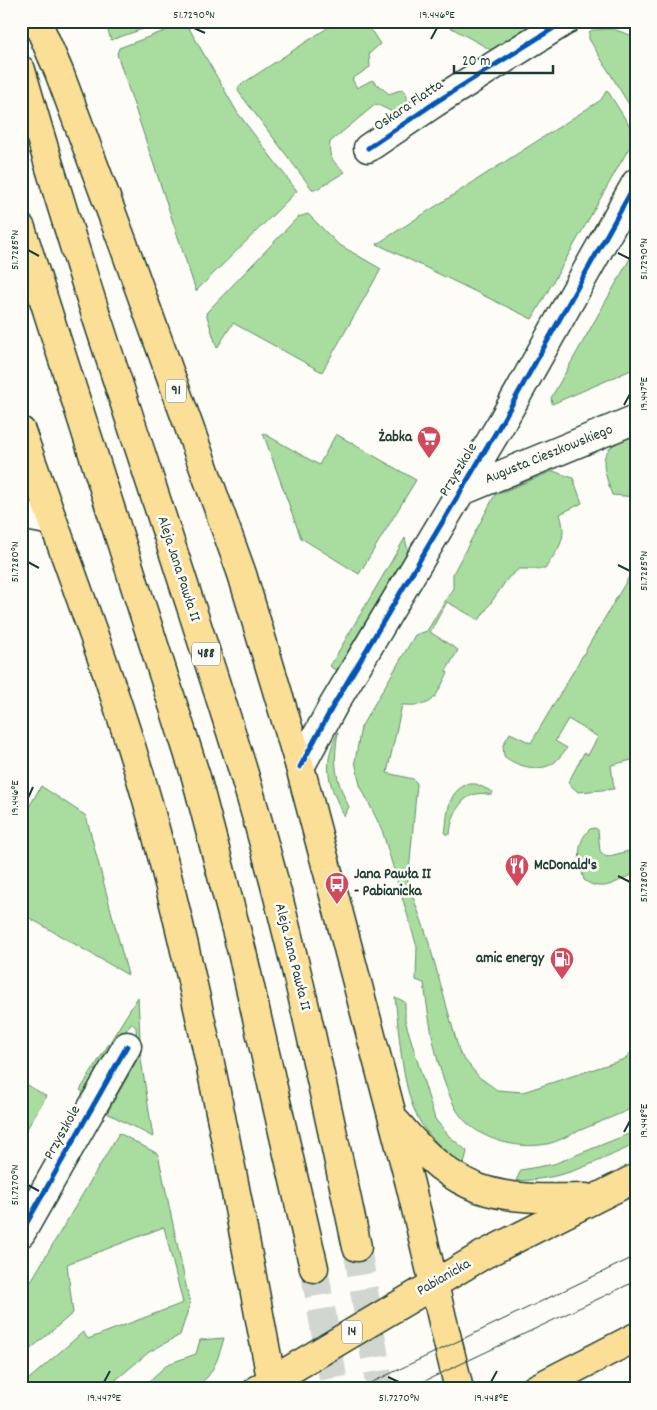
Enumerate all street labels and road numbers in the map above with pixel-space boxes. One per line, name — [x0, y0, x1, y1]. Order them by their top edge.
street label: Oskara Flatta — [370, 74, 449, 137]
road number: 91 — [166, 380, 186, 402]
street label: Augusta Cieszkowskiego — [482, 419, 617, 491]
street label: Przyszkole — [434, 439, 484, 501]
street label: Aleja Jana Pawła II — [151, 513, 206, 625]
road number: 488 — [192, 642, 220, 666]
street label: Aleja Jana Pawła II — [268, 901, 316, 1013]
street label: Przyszkole — [39, 1101, 87, 1164]
street label: Pabianicka — [413, 1253, 476, 1302]
road number: 14 — [342, 1320, 362, 1344]

